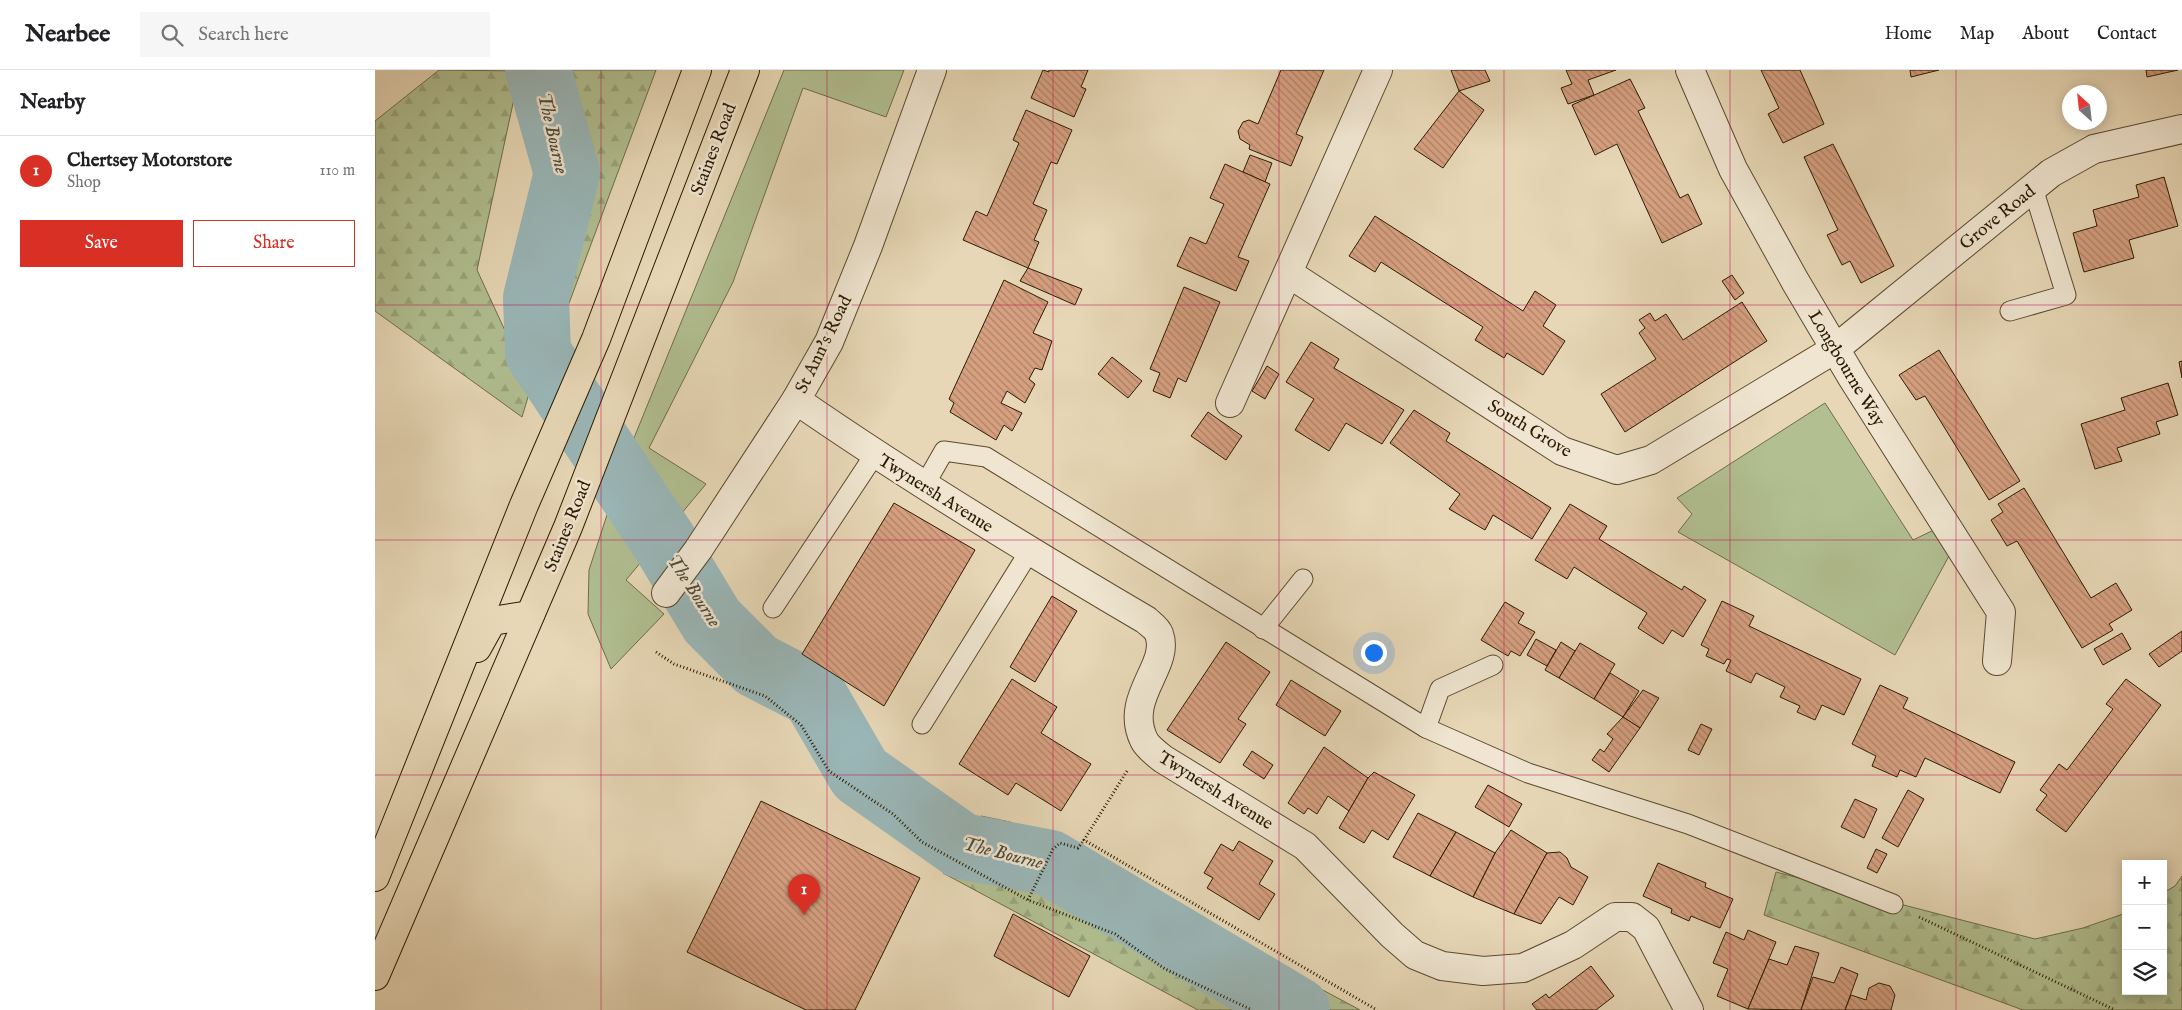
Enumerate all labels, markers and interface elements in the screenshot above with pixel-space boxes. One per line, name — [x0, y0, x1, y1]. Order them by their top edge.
search box — [140, 12, 490, 57]
text: Nearbee — [25, 19, 110, 50]
icon: search — [158, 21, 186, 49]
text: Search here — [198, 23, 289, 47]
text: Home — [1885, 23, 1932, 46]
text: Map — [1960, 23, 1994, 46]
text: About — [2022, 23, 2069, 46]
text: Contact — [2097, 23, 2157, 46]
north arrow — [2062, 85, 2107, 130]
text: Nearby — [20, 89, 85, 116]
water label: The Bourne — [531, 91, 573, 177]
street label: Staines Road — [686, 100, 743, 199]
text: Chertsey Motorstore — [67, 149, 232, 173]
text: 1 — [33, 161, 39, 181]
text: 110 m — [319, 161, 355, 181]
text: Shop — [67, 173, 101, 193]
street label: Grove Road — [1955, 180, 2041, 256]
button: Save — [20, 220, 183, 267]
button: Share — [193, 220, 355, 267]
street label: St Ann's Road — [791, 291, 858, 398]
street label: Longbourne Way — [1802, 307, 1889, 431]
street label: South Grove — [1483, 395, 1576, 463]
street label: Twynersh Avenue — [873, 450, 997, 539]
street label: Staines Road — [540, 477, 597, 576]
water label: The Bourne — [661, 550, 726, 633]
your location — [1361, 640, 1387, 666]
street label: Twynersh Avenue — [1153, 747, 1277, 836]
water label: The Bourne — [960, 832, 1046, 876]
map controls — [2122, 860, 2167, 995]
button: + — [2122, 860, 2167, 905]
pin: 1 — [788, 874, 820, 915]
button: − — [2122, 905, 2167, 950]
button: layers — [2122, 950, 2167, 995]

